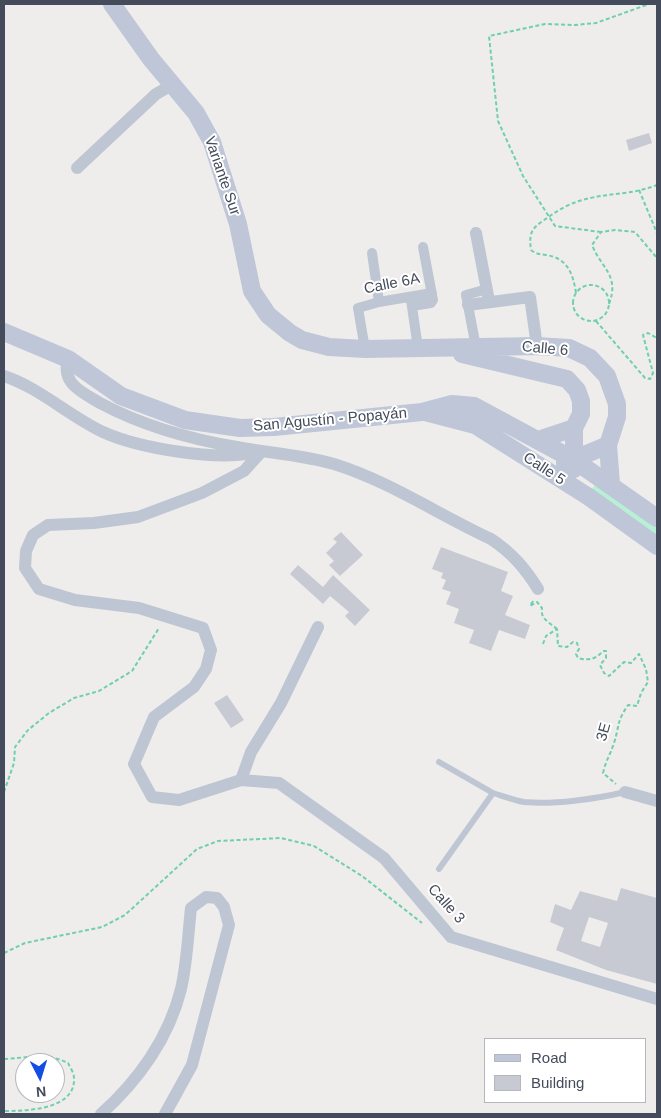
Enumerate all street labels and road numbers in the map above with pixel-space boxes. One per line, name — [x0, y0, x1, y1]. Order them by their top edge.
street label: Variante Sur — [200, 134, 244, 218]
street label: Calle 6A — [362, 270, 422, 298]
street label: Calle 6 — [521, 338, 569, 360]
street label: San Agustín - Popayán — [252, 404, 408, 436]
street label: Calle 5 — [520, 449, 568, 489]
street label: 3E — [593, 721, 615, 743]
street label: Calle 3 — [424, 881, 468, 927]

